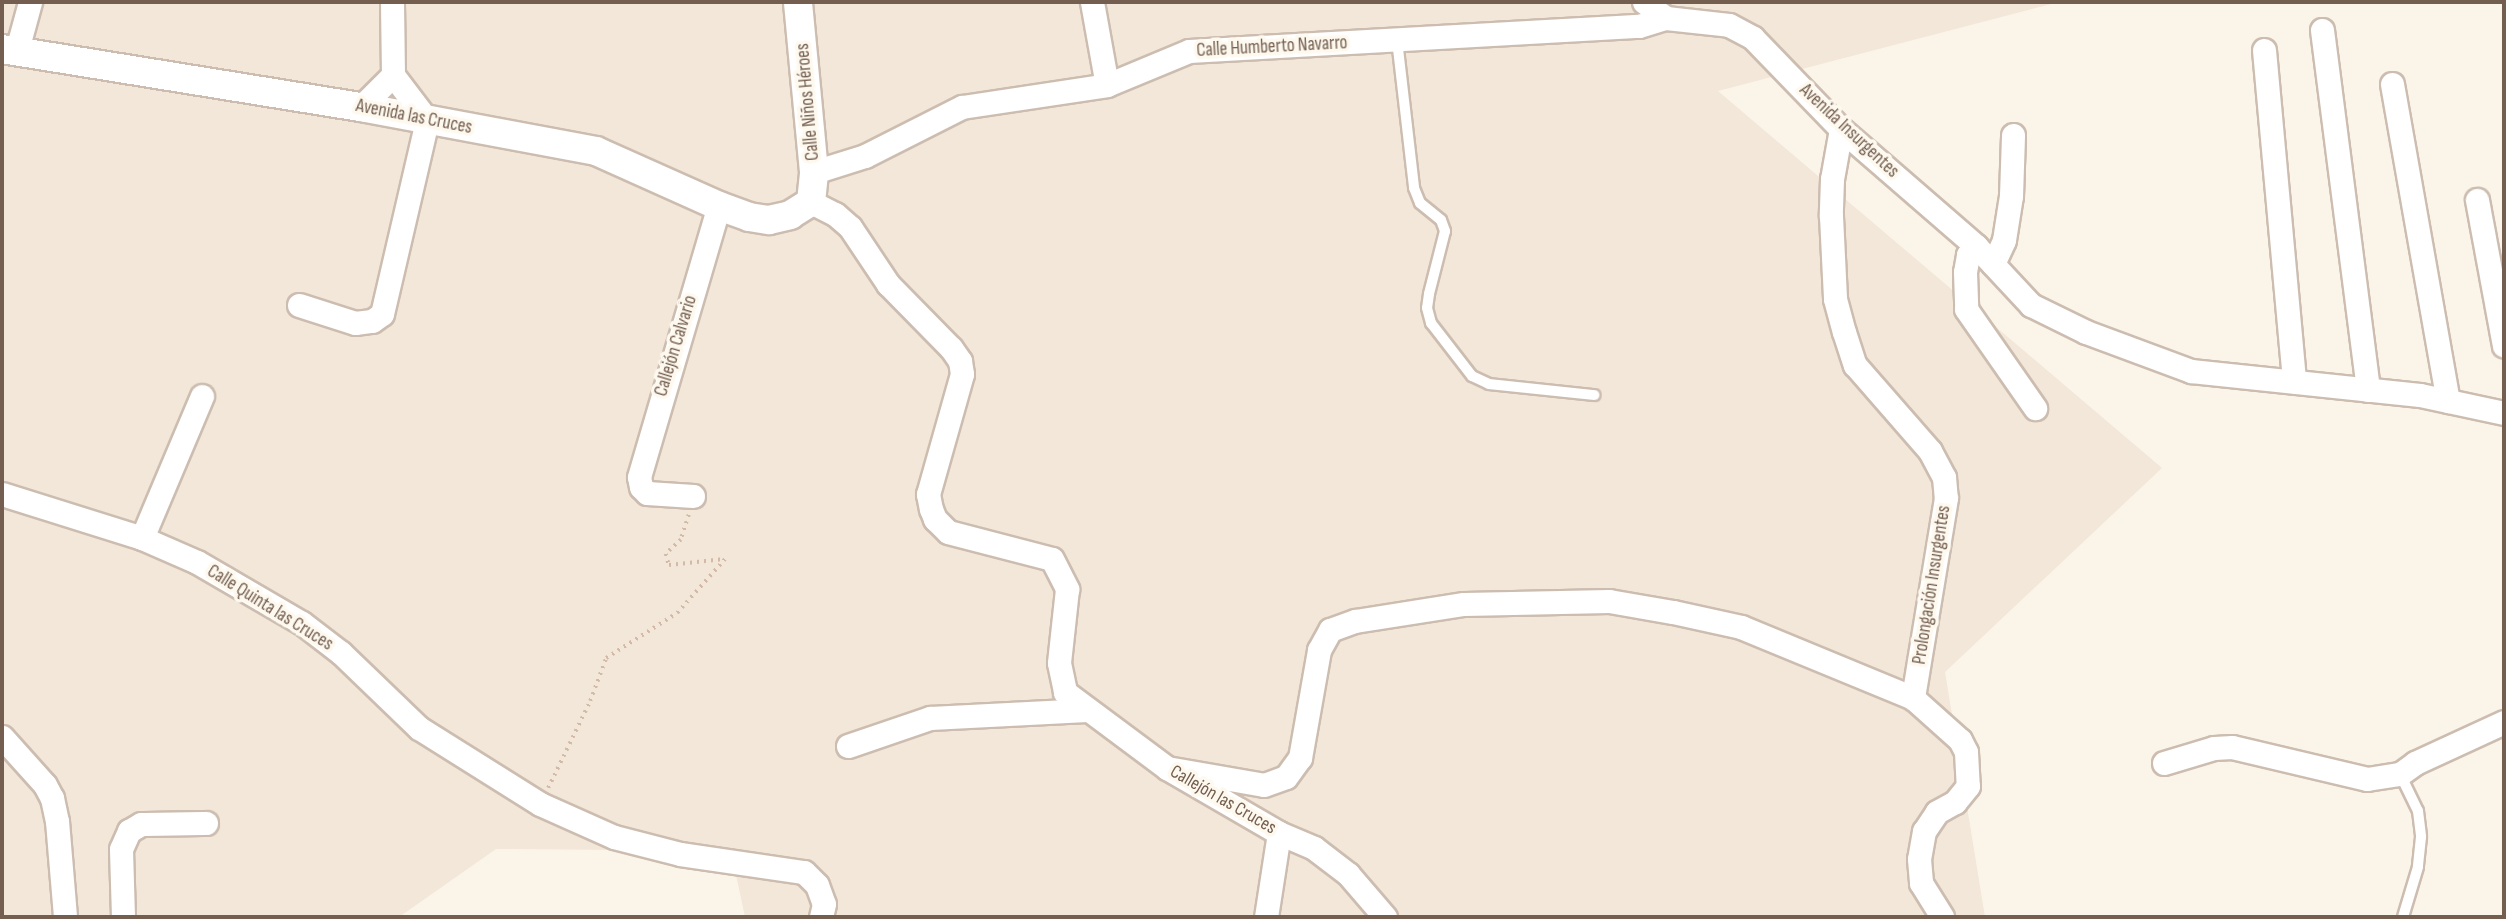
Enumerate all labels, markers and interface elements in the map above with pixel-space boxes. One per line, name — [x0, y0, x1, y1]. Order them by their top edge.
street label: Calle Humberto Navarro — [1196, 32, 1348, 62]
street label: Calle Niños Héroes — [792, 42, 824, 162]
street label: Avenida Insurgentes — [1794, 79, 1904, 183]
street label: Avenida las Cruces — [354, 95, 474, 139]
street label: Callejón Calvario — [650, 293, 702, 399]
street label: Prolongación Insurgentes — [1908, 504, 1956, 666]
street label: Calle Quinta las Cruces — [203, 560, 337, 656]
street label: Callejón las Cruces — [1166, 760, 1280, 840]

